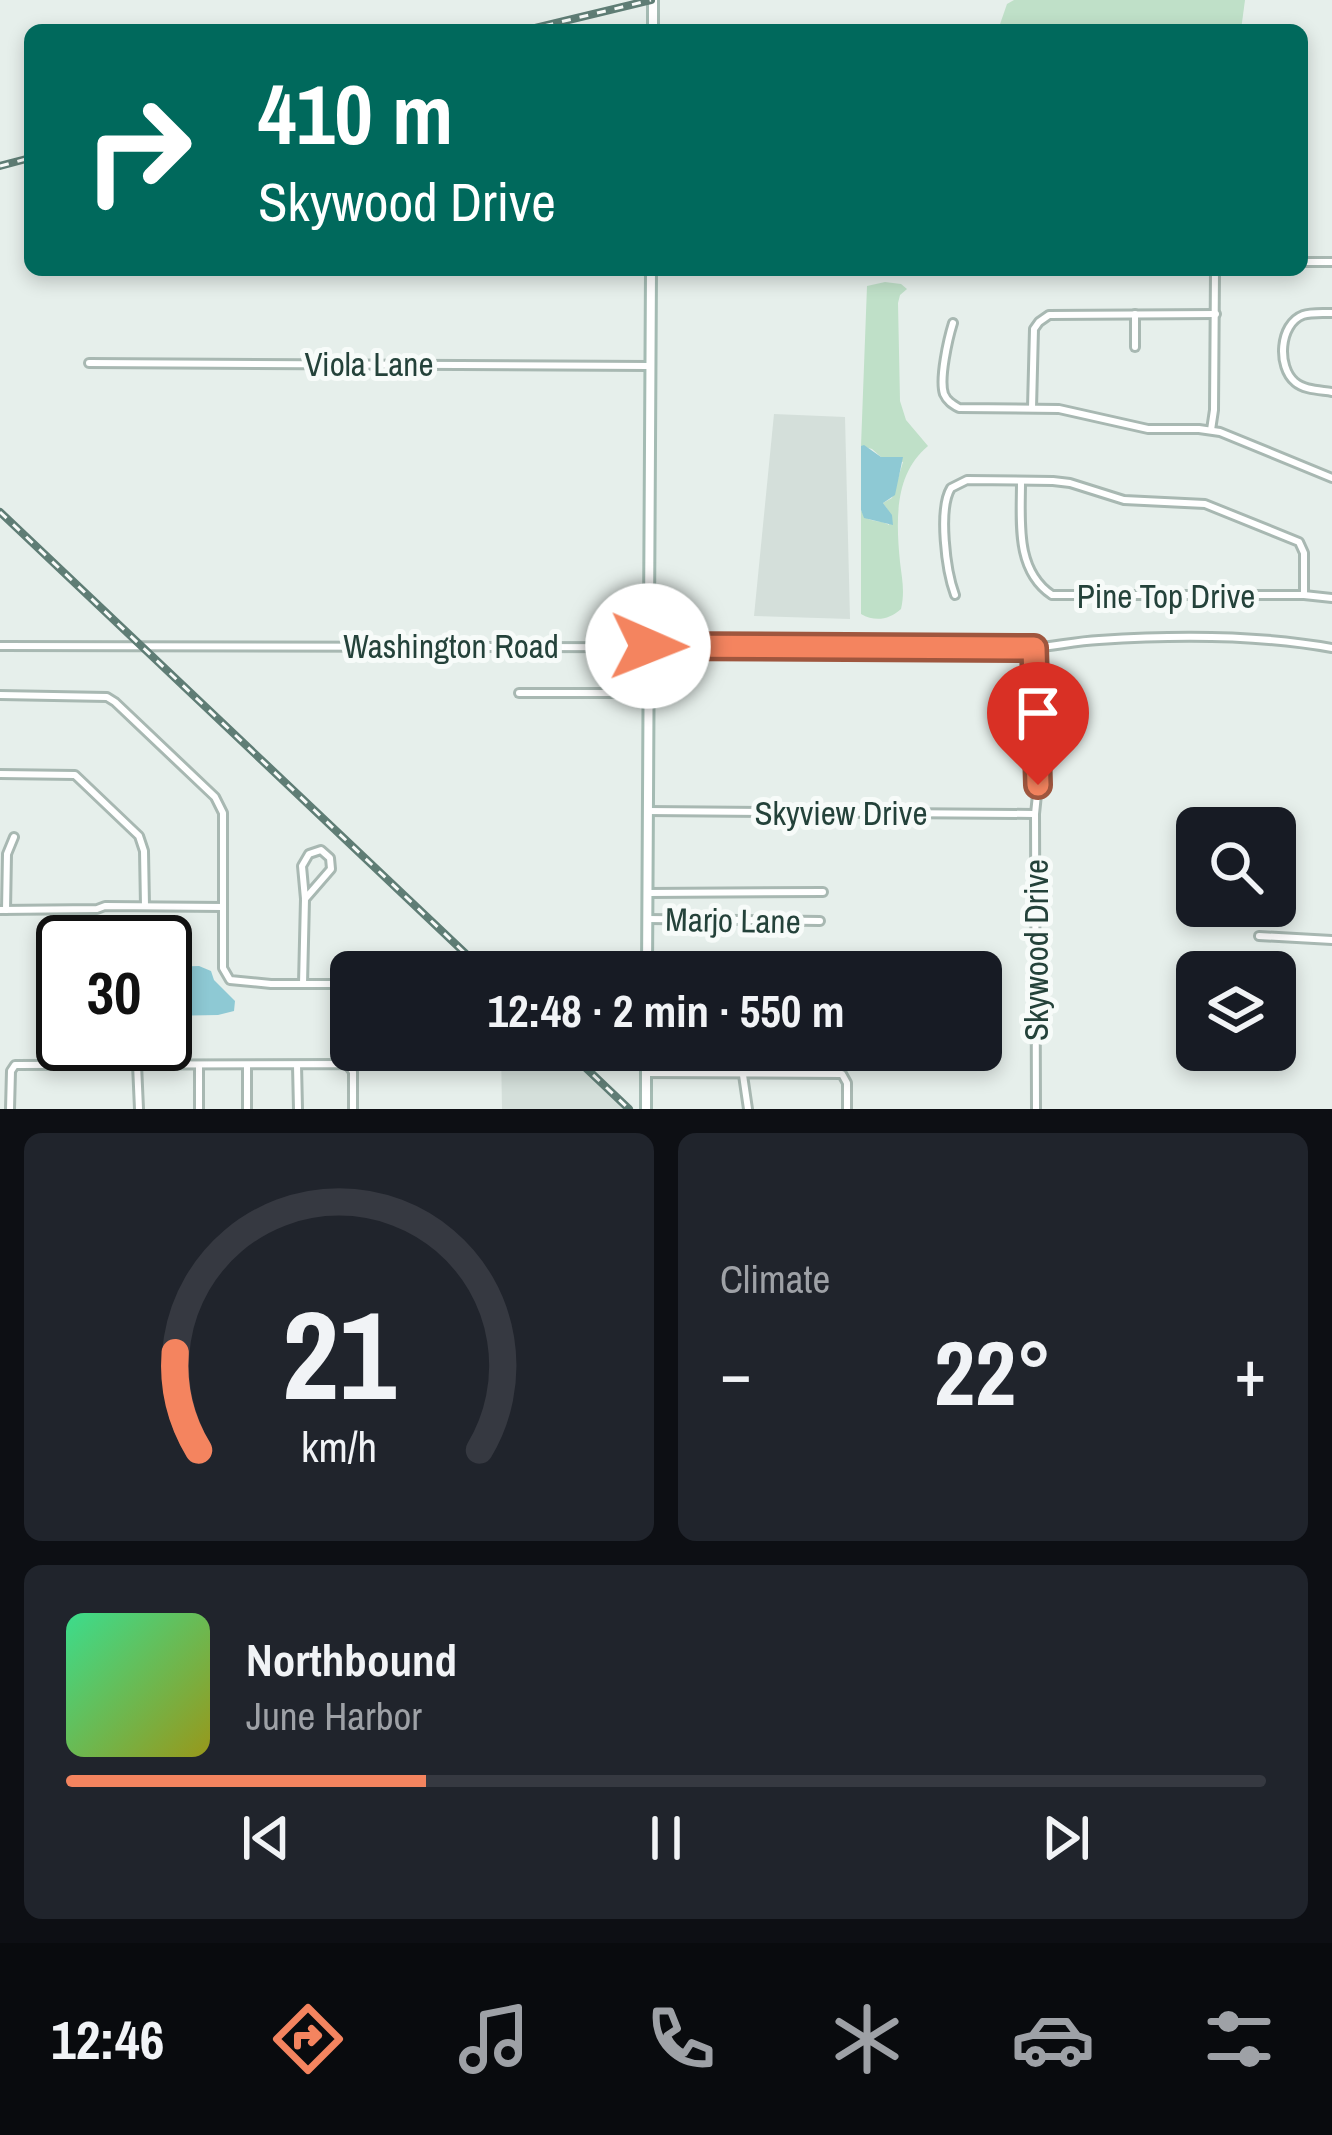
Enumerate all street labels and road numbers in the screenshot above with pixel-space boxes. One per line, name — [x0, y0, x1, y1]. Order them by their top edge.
street label: Viola Lane — [305, 342, 433, 386]
street label: Pine Top Drive — [1077, 574, 1255, 618]
street label: Washington Road — [343, 624, 559, 668]
street label: Skyview Drive — [755, 791, 927, 835]
street label: Skywood Drive — [1014, 859, 1058, 1041]
street label: Marjo Lane — [665, 897, 801, 943]

